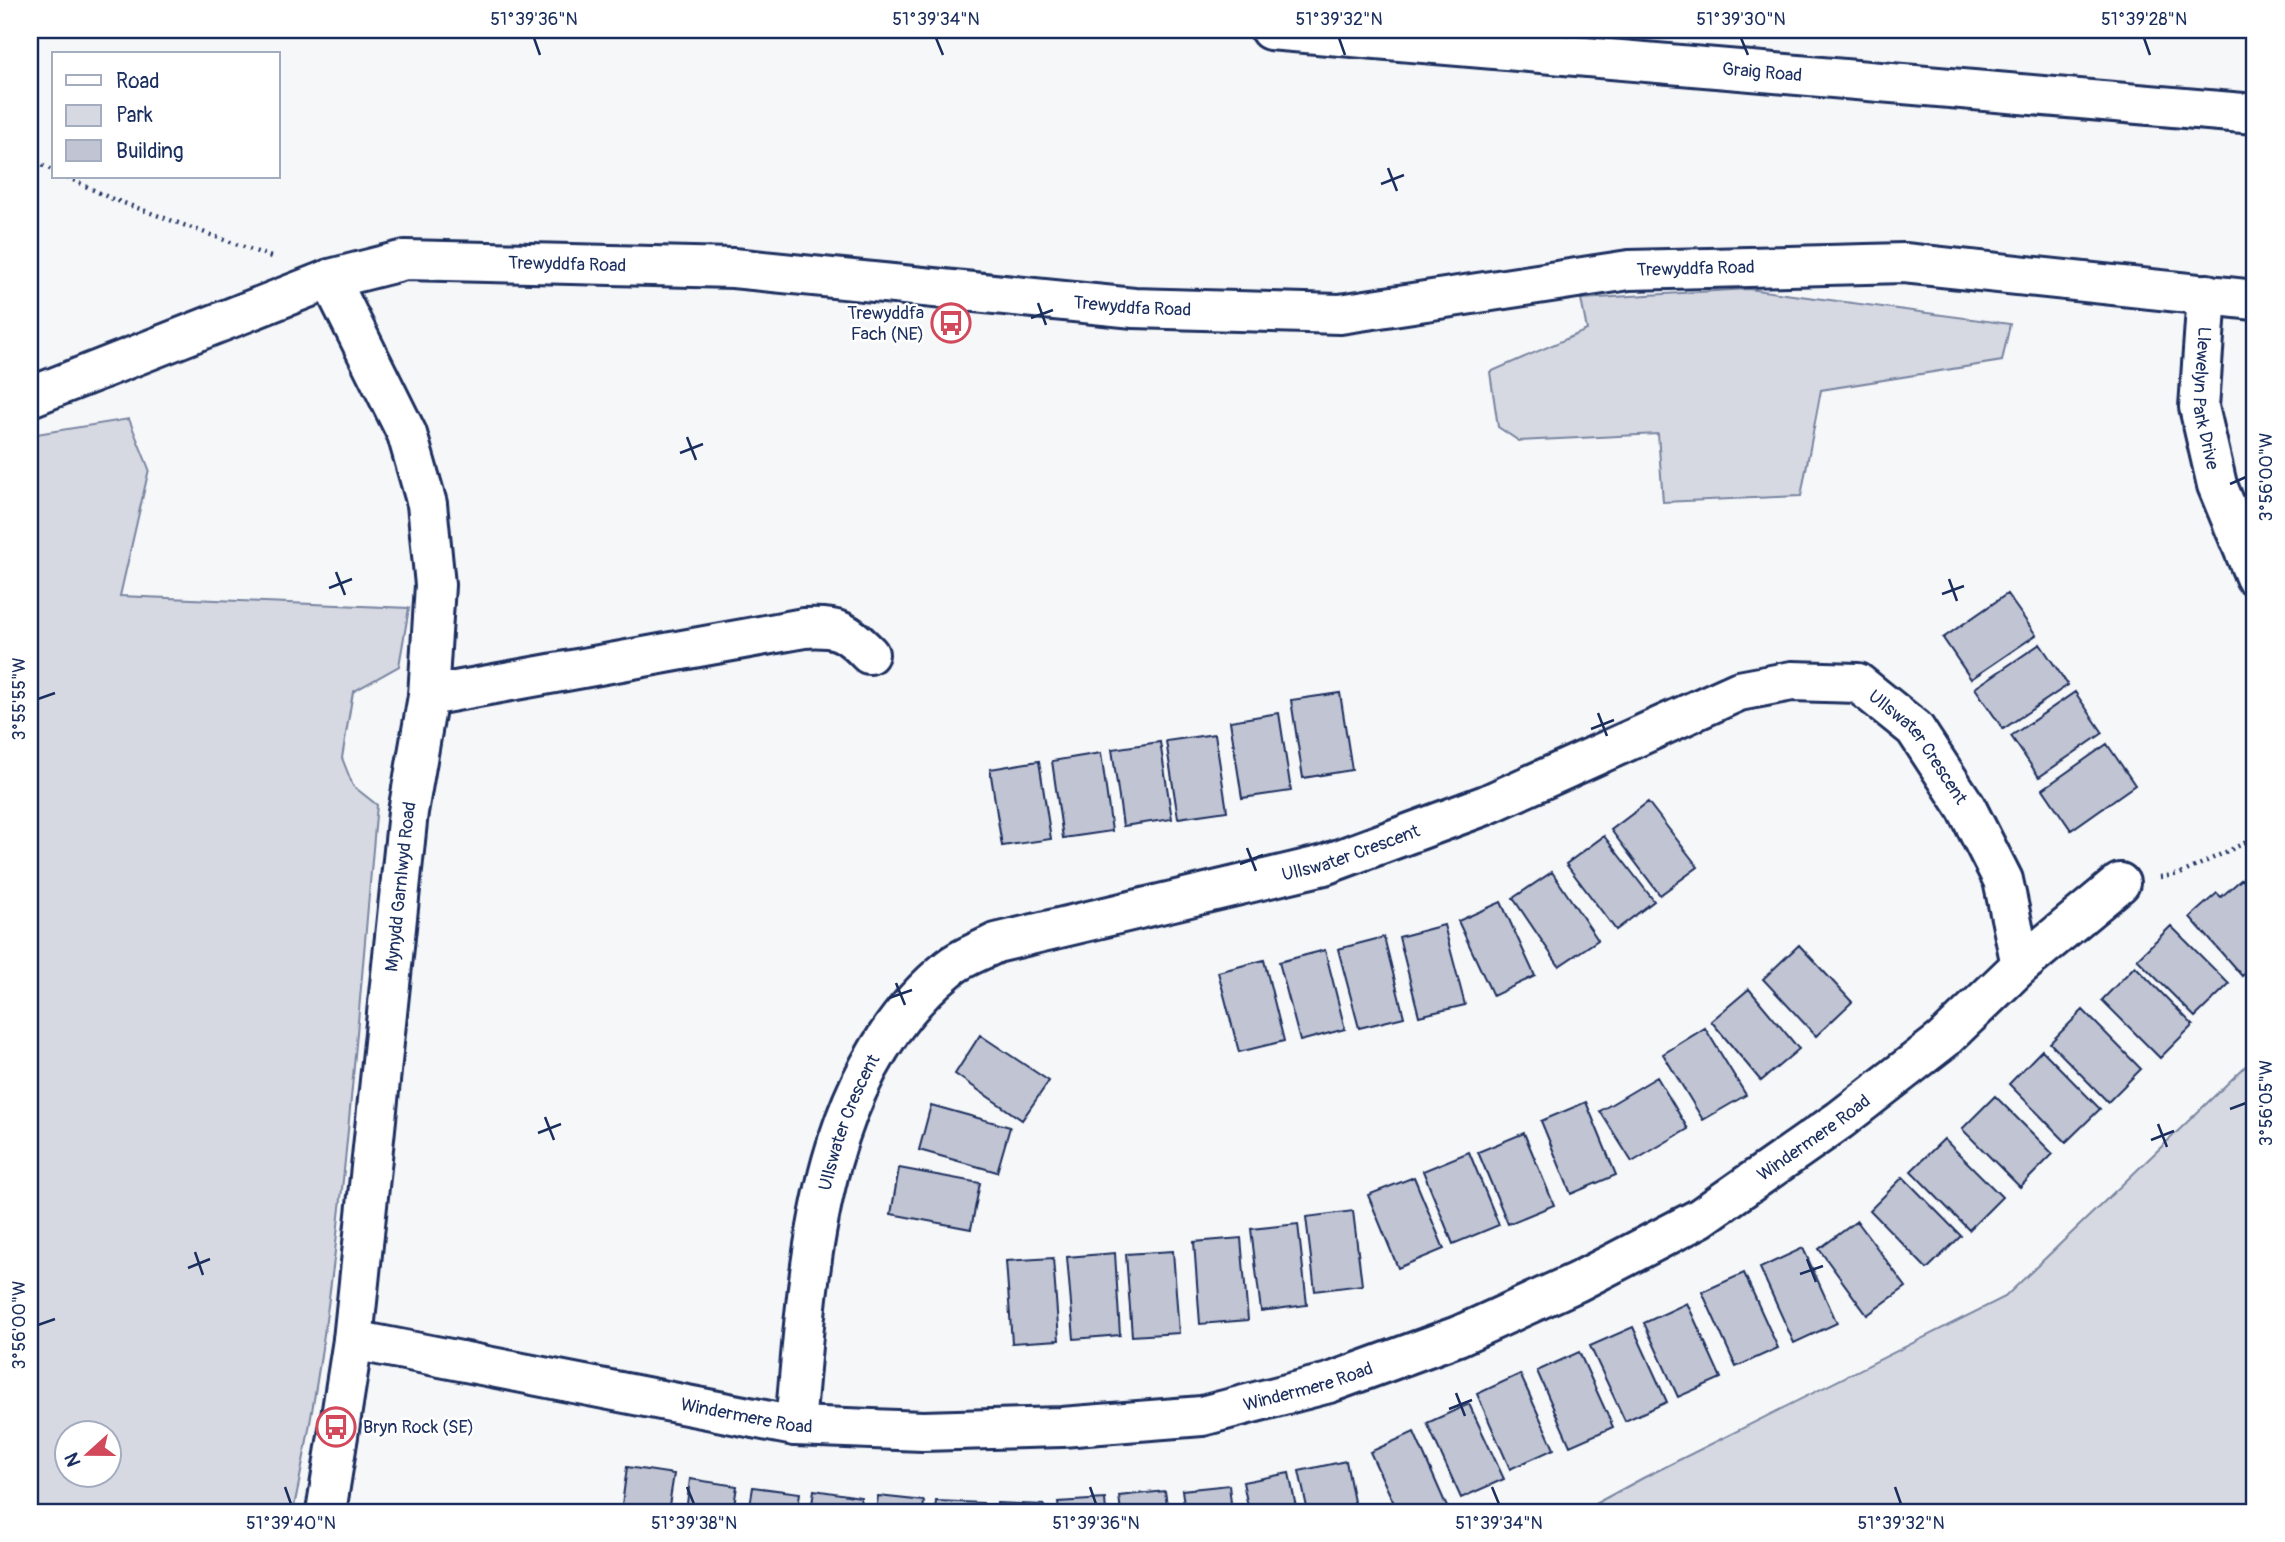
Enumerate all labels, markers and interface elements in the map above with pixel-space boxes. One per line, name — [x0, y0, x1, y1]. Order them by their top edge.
text: 51°39'36"N — [490, 8, 578, 31]
text: 51°39'34"N — [892, 8, 980, 31]
text: 51°39'32"N — [1295, 8, 1383, 31]
text: 51°39'30"N — [1696, 8, 1786, 31]
text: 51°39'28"N — [2101, 8, 2187, 31]
legend — [52, 52, 280, 178]
street label: Graig Road — [1721, 58, 1803, 87]
text: Road — [116, 68, 160, 95]
text: Park — [116, 102, 153, 129]
text: Building — [116, 138, 183, 165]
street label: Trewyddfa Road — [508, 252, 627, 277]
street label: Trewyddfa Road — [1636, 256, 1755, 282]
street label: Trewyddfa Road — [1072, 291, 1192, 322]
place label: Trewyddfa Fach (NE) — [847, 302, 924, 346]
bus stop icon: Trewyddfa Fach (NE) — [930, 302, 972, 344]
street label: Llewelyn Park Drive — [2187, 326, 2224, 472]
text: 3°56'00"W — [2255, 433, 2278, 522]
text: 3°55'55"W — [8, 657, 31, 741]
street label: Ullswater Crescent — [1864, 685, 1973, 810]
street label: Mynydd Garnlwyd Road — [380, 800, 422, 973]
street label: Ullswater Crescent — [1280, 819, 1424, 887]
street label: Ullswater Crescent — [814, 1050, 886, 1193]
text: 3°56'05"W — [2255, 1060, 2278, 1146]
street label: Windermere Road — [1753, 1090, 1875, 1186]
text: 3°56'00"W — [8, 1281, 31, 1370]
street label: Windermere Road — [1241, 1357, 1376, 1417]
street label: Windermere Road — [679, 1393, 813, 1439]
bus stop icon: Bryn Rock (SE) — [315, 1406, 357, 1448]
place label: Bryn Rock (SE) — [363, 1416, 474, 1439]
north arrow — [52, 1420, 122, 1490]
text: N — [60, 1449, 87, 1470]
text: 51°39'40"N — [246, 1512, 336, 1535]
text: 51°39'38"N — [651, 1512, 737, 1535]
text: 51°39'36"N — [1052, 1512, 1140, 1535]
text: 51°39'34"N — [1455, 1512, 1543, 1535]
text: 51°39'32"N — [1857, 1512, 1945, 1535]

